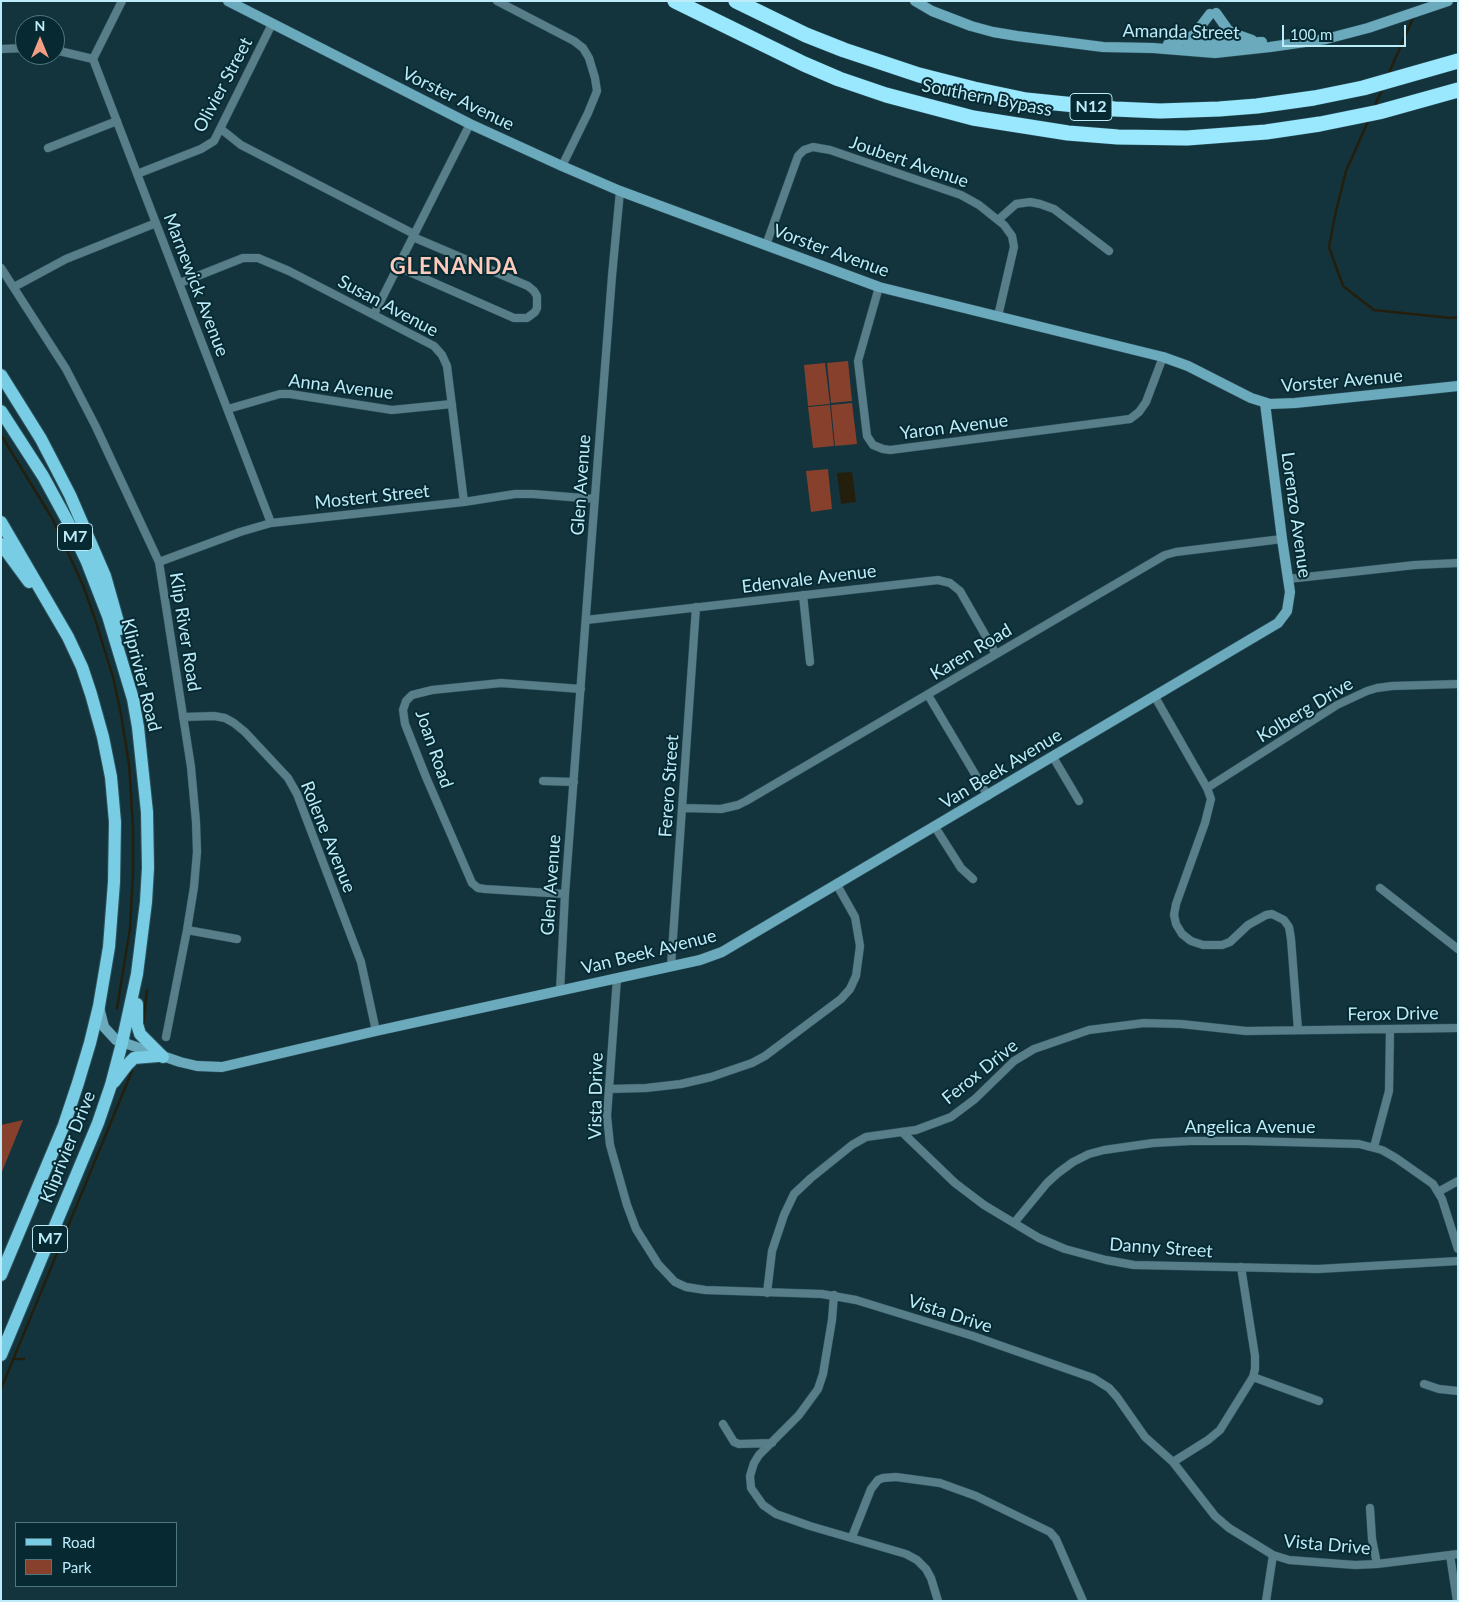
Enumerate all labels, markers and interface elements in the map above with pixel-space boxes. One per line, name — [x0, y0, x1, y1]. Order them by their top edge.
north arrow — [15, 15, 65, 65]
scale bar — [1284, 15, 1408, 47]
text: N — [35, 17, 45, 34]
street label: Amanda Street — [1122, 20, 1240, 44]
text: 100 m — [1290, 25, 1332, 43]
street label: Olivier Street — [189, 34, 257, 136]
street label: Vorster Avenue — [398, 63, 518, 135]
street label: Southern Bypass — [920, 75, 1054, 121]
road number: N12 — [1070, 94, 1112, 120]
street label: Joubert Avenue — [847, 132, 971, 192]
street label: Marnewick Avenue — [159, 210, 233, 360]
street label: Vorster Avenue — [770, 220, 892, 282]
district label: GLENANDA — [389, 254, 519, 280]
street label: Susan Avenue — [334, 271, 442, 341]
street label: Vorster Avenue — [1280, 365, 1404, 397]
street label: Anna Avenue — [287, 370, 395, 404]
street label: Yaron Avenue — [899, 410, 1009, 444]
street label: Glen Avenue — [567, 434, 595, 536]
street label: Lorenzo Avenue — [1276, 451, 1316, 579]
street label: Mostert Street — [314, 480, 430, 514]
road number: M7 — [58, 524, 92, 550]
street label: Edenvale Avenue — [740, 560, 878, 598]
street label: Klip River Road — [165, 571, 205, 693]
street label: Kliprivier Road — [117, 616, 165, 734]
street label: Karen Road — [926, 619, 1016, 685]
street label: Kolberg Drive — [1253, 673, 1357, 747]
street label: Joan Road — [411, 707, 457, 791]
street label: Van Beek Avenue — [936, 724, 1066, 814]
street label: Ferero Street — [655, 734, 683, 838]
street label: Rolene Avenue — [296, 778, 360, 896]
street label: Glen Avenue — [537, 834, 565, 936]
street label: Van Beek Avenue — [579, 925, 719, 979]
street label: Ferox Drive — [1347, 1002, 1439, 1026]
street label: Ferox Drive — [938, 1035, 1022, 1109]
street label: Vista Drive — [584, 1052, 608, 1140]
street label: Kliprivier Drive — [36, 1088, 100, 1206]
street label: Angelica Avenue — [1184, 1116, 1316, 1138]
road number: M7 — [32, 1226, 68, 1252]
street label: Danny Street — [1109, 1234, 1213, 1262]
street label: Vista Drive — [905, 1290, 995, 1338]
legend — [15, 1522, 178, 1587]
street label: Vista Drive — [1283, 1530, 1371, 1560]
text: Road — [62, 1533, 95, 1551]
text: Park — [62, 1558, 91, 1576]

